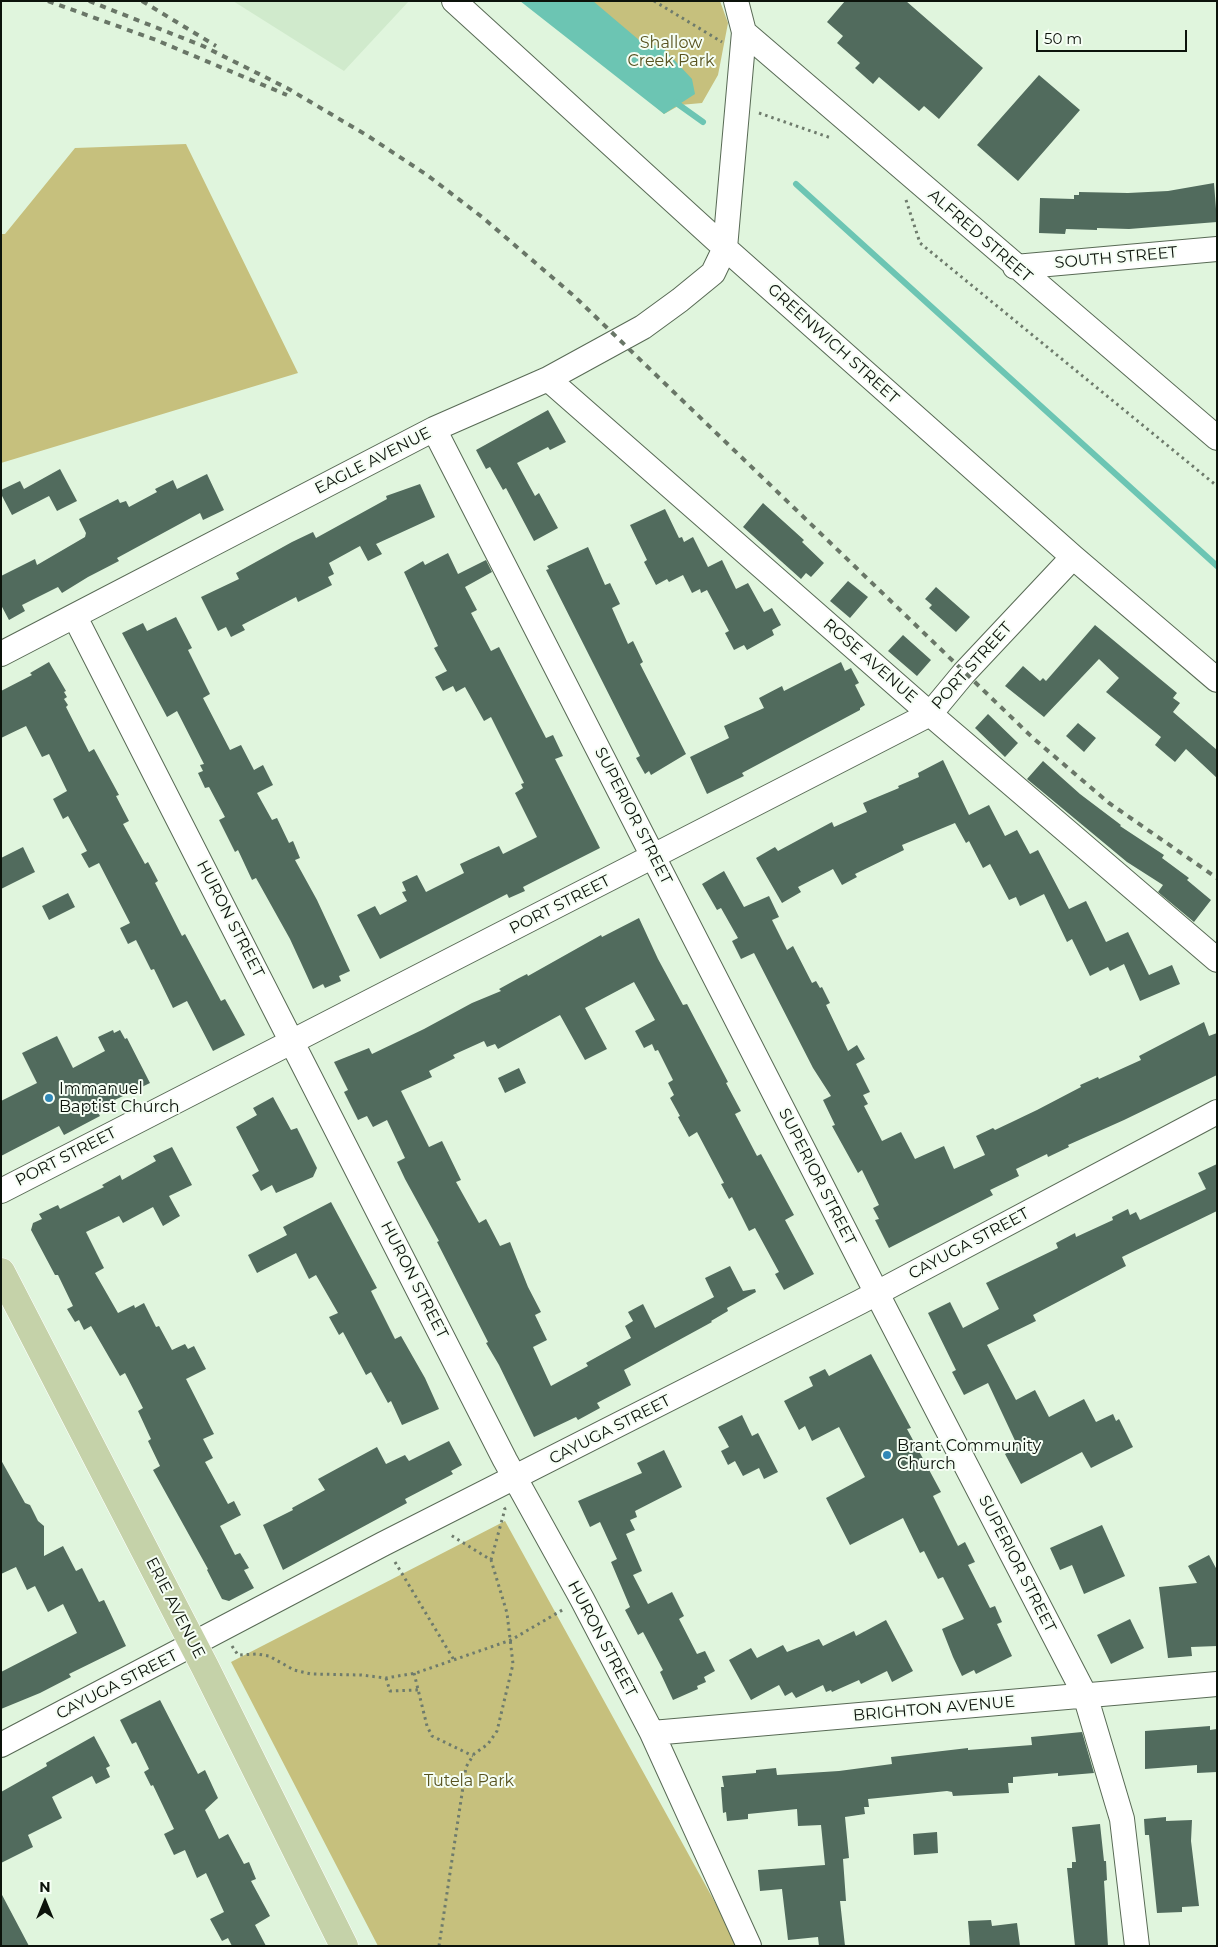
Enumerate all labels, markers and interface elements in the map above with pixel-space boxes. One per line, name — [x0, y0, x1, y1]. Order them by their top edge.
scale bar — [1038, 20, 1189, 52]
text: 50 m — [1044, 29, 1082, 48]
park label: Shallow Creek Park — [627, 33, 715, 71]
street label: ALFRED STREET — [924, 186, 1036, 286]
street label: SOUTH STREET — [1054, 243, 1178, 273]
street label: GREENWICH STREET — [763, 280, 903, 408]
street label: EAGLE AVENUE — [312, 423, 434, 499]
street label: ROSE AVENUE — [819, 615, 921, 707]
street label: PORT STREET — [928, 618, 1016, 714]
street label: SUPERIOR STREET — [590, 744, 676, 888]
street label: HURON STREET — [192, 857, 268, 981]
street label: PORT STREET — [506, 871, 614, 939]
place label: Immanuel Baptist Church — [59, 1079, 179, 1117]
marker: Immanuel Baptist Church — [43, 1092, 55, 1104]
street label: SUPERIOR STREET — [774, 1105, 860, 1249]
street label: PORT STREET — [12, 1123, 120, 1191]
street label: CAYUGA STREET — [906, 1204, 1032, 1284]
street label: HURON STREET — [376, 1218, 452, 1342]
street label: CAYUGA STREET — [546, 1391, 674, 1469]
place label: Brant Community Church — [897, 1436, 1041, 1474]
marker: Brant Community Church — [881, 1449, 893, 1461]
street label: SUPERIOR STREET — [974, 1492, 1060, 1636]
street label: ERIE AVENUE — [141, 1554, 209, 1662]
street label: HURON STREET — [563, 1578, 641, 1700]
street label: CAYUGA STREET — [53, 1646, 181, 1724]
street label: BRIGHTON AVENUE — [852, 1692, 1016, 1726]
park label: Tutela Park — [424, 1771, 514, 1791]
north arrow — [20, 1877, 70, 1927]
text: N — [39, 1878, 51, 1896]

